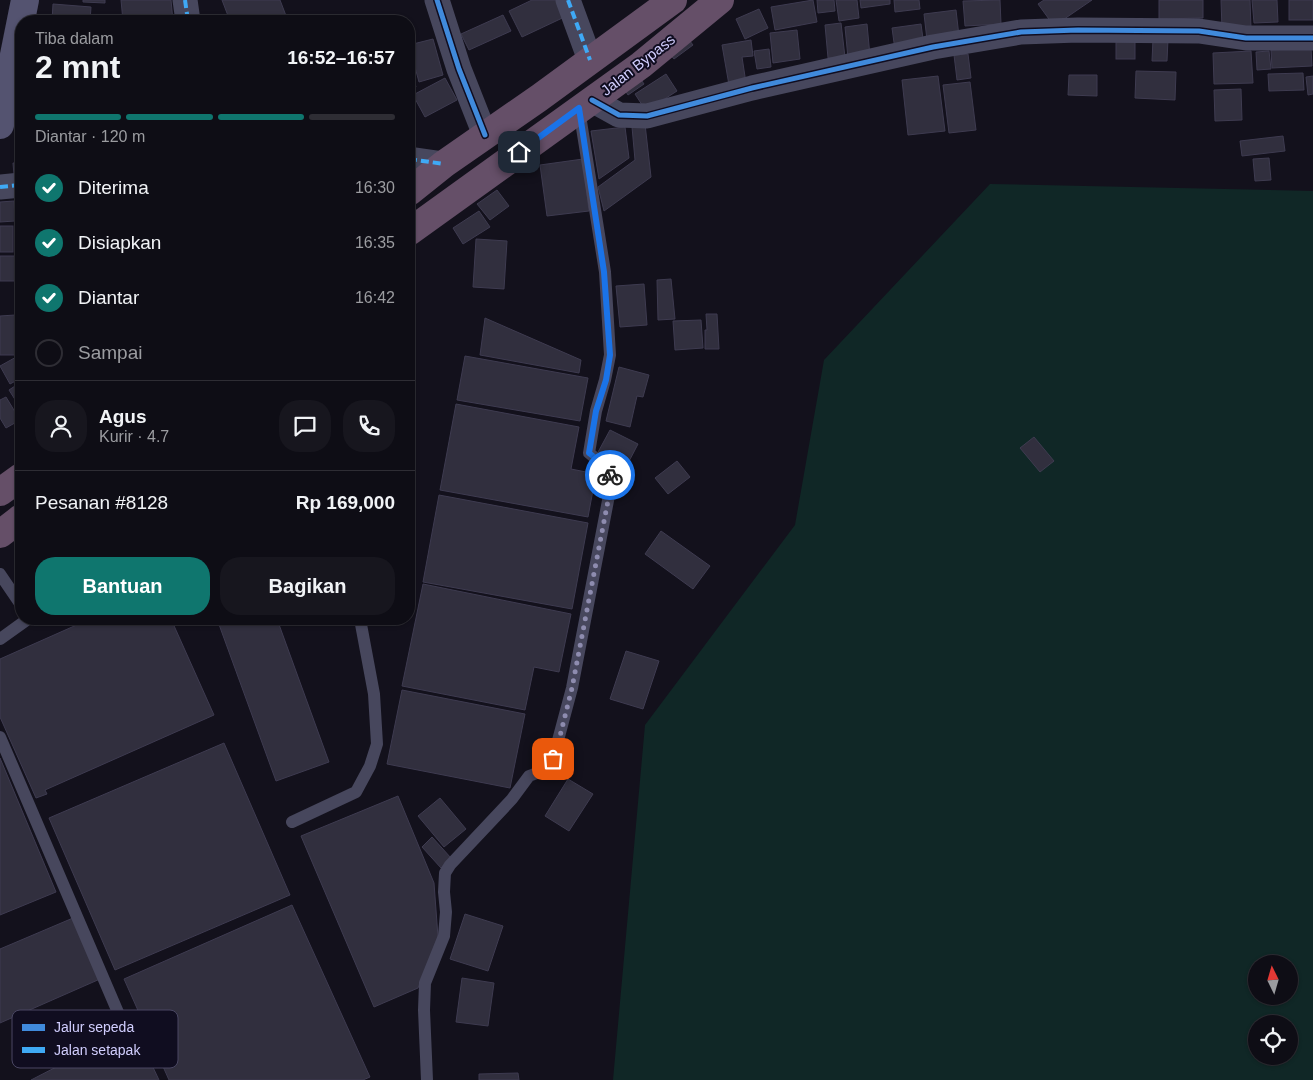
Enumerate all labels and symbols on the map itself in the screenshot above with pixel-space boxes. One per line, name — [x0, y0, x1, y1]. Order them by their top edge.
street label: Jalan Bypass — [597, 30, 678, 99]
pin — [498, 131, 540, 173]
courier — [585, 450, 635, 500]
pin — [532, 738, 574, 780]
north arrow — [1248, 955, 1298, 1005]
legend — [12, 1010, 178, 1068]
text: Jalur sepeda — [54, 1019, 134, 1035]
text: Jalan setapak — [54, 1042, 141, 1058]

